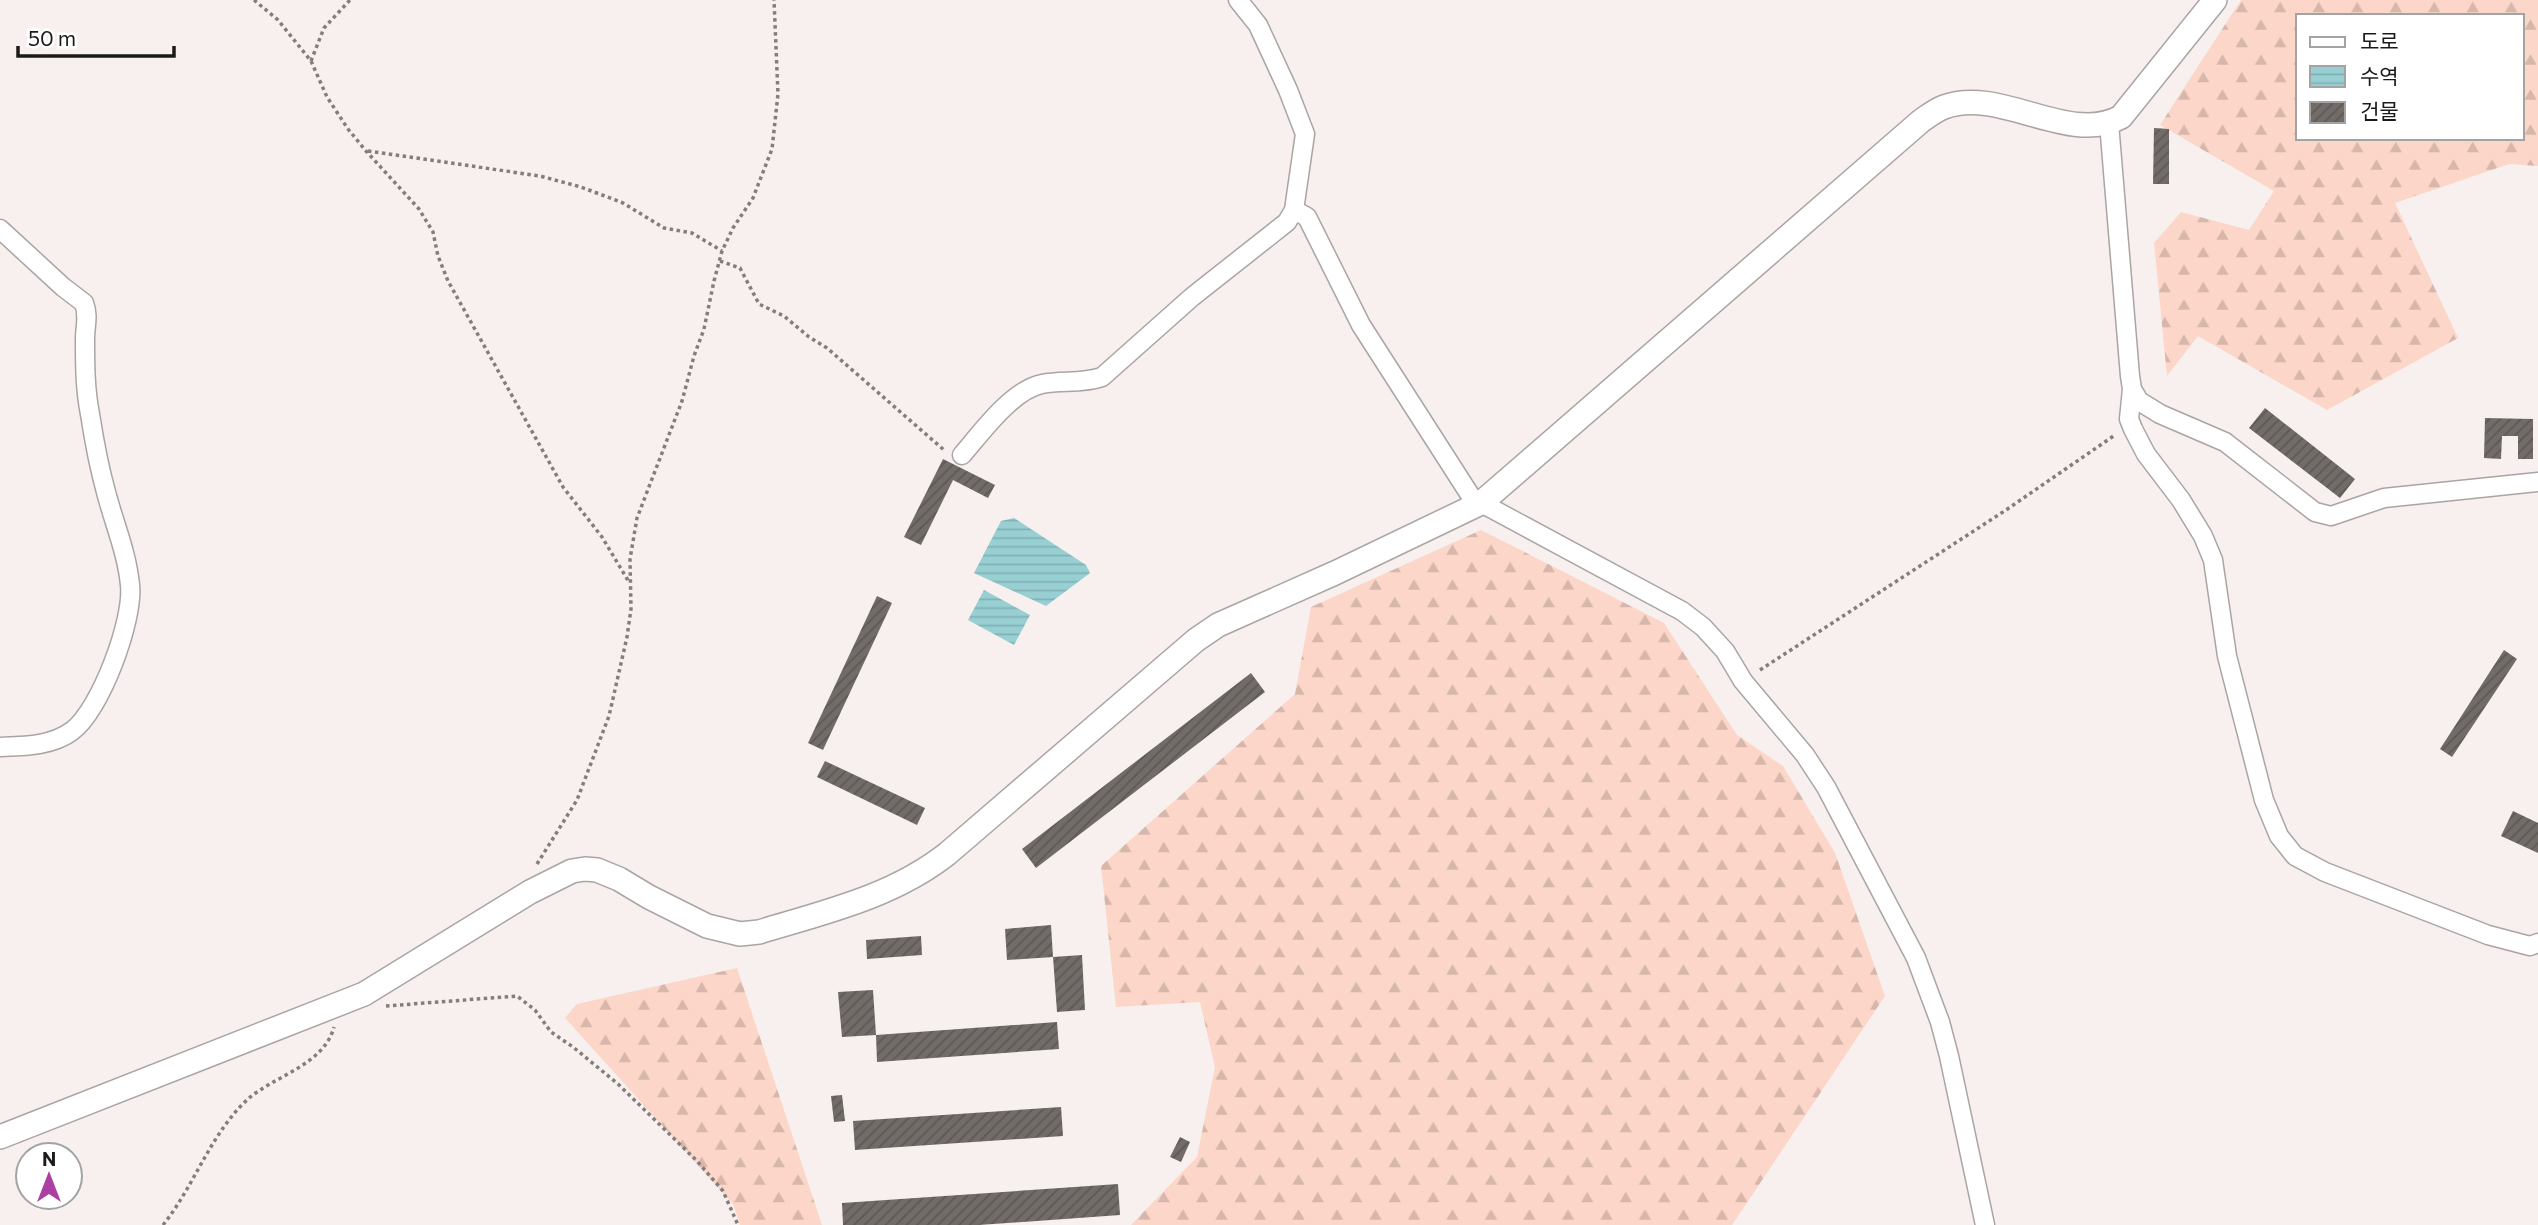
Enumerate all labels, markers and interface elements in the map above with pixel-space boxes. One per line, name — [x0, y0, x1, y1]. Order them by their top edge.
scale bar — [18, 14, 173, 58]
legend — [2296, 14, 2524, 140]
text: 50 m — [28, 25, 76, 50]
text: 도로 — [2360, 28, 2399, 53]
text: 수역 — [2360, 63, 2399, 88]
text: 건물 — [2360, 98, 2399, 123]
north arrow — [14, 1141, 84, 1211]
text: N — [42, 1147, 56, 1170]

